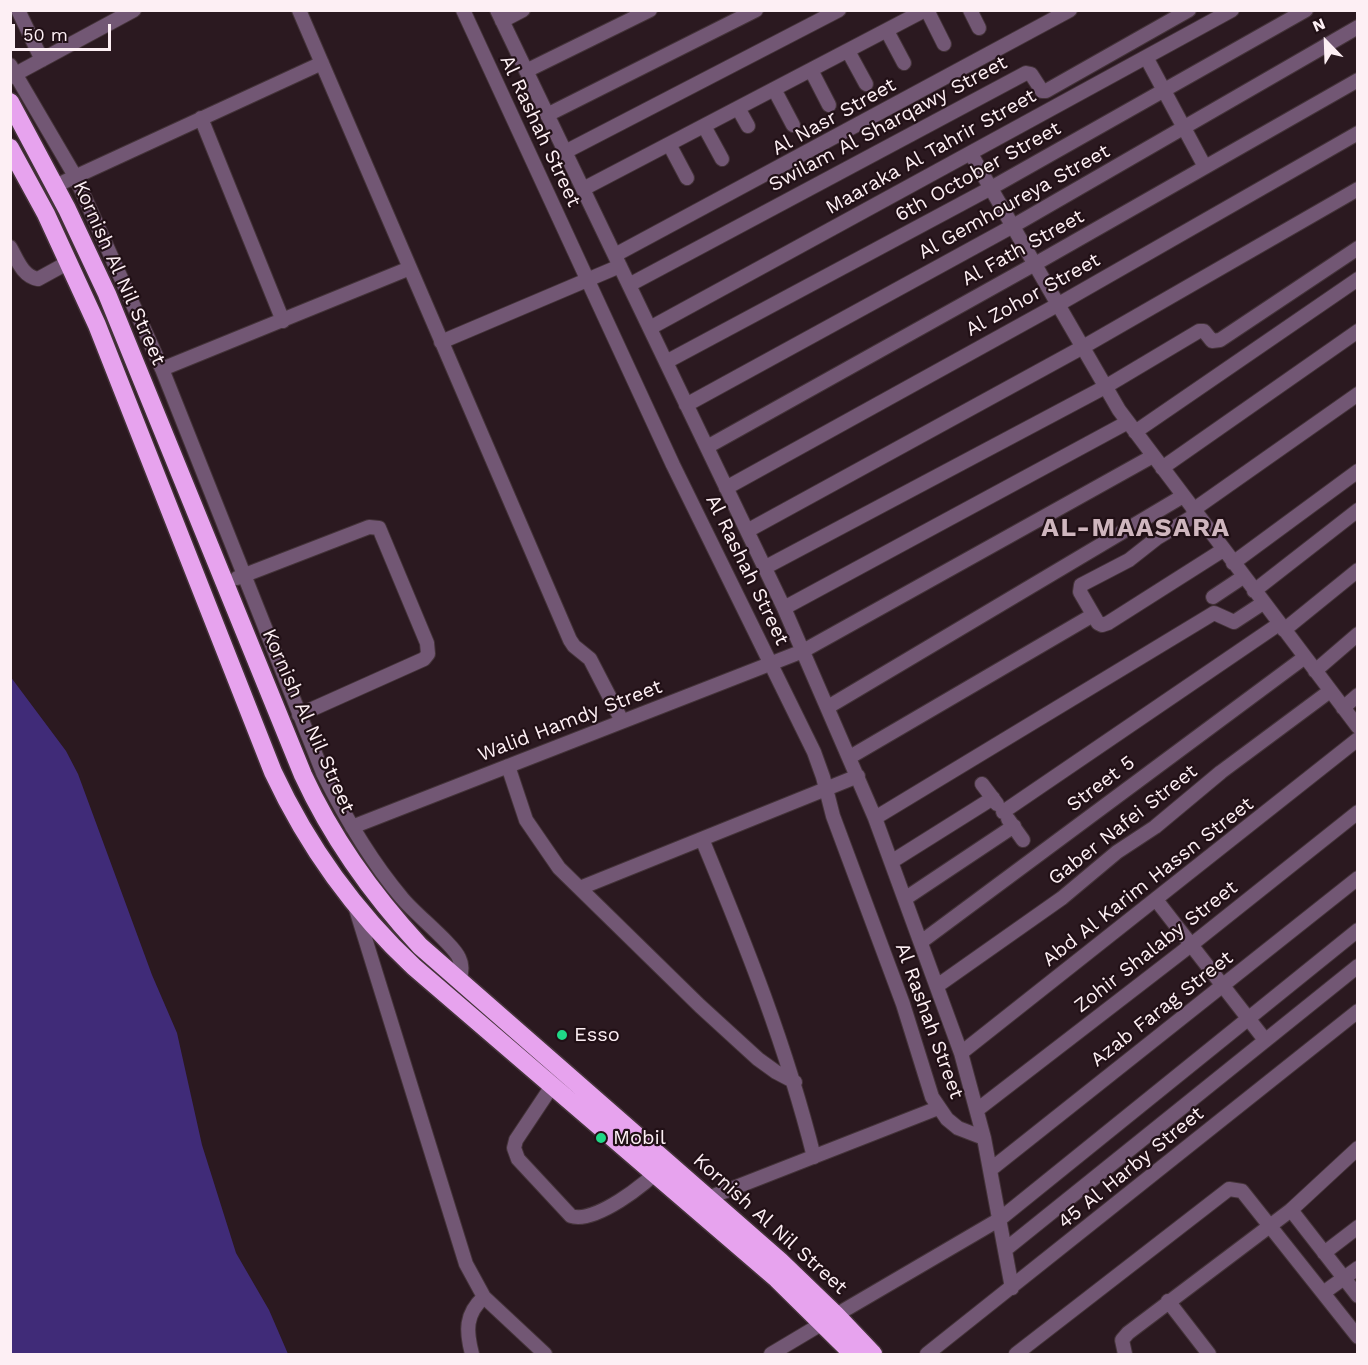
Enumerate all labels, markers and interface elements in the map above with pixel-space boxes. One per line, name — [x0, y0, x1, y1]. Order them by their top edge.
scale bar — [15, 12, 114, 50]
north arrow — [1296, 12, 1356, 72]
text: N — [1310, 14, 1328, 36]
text: 50 m — [23, 24, 68, 45]
street label: Al Rashah Street — [494, 51, 586, 211]
street label: Swilam Al Sharqawy Street — [765, 51, 1011, 197]
street label: Al Nasr Street — [768, 73, 900, 161]
street label: Maaraka Al Tahrir Street — [822, 84, 1040, 220]
street label: 6th October Street — [891, 117, 1065, 227]
street label: Al Gemhoureya Street — [914, 139, 1114, 265]
street label: Kornish Al Nil Street — [68, 177, 170, 369]
street label: Al Fath Street — [958, 205, 1088, 291]
street label: Al Zohor Street — [962, 248, 1104, 342]
street label: Al Rashah Street — [700, 491, 794, 649]
district label: AL-MAASARA — [1041, 512, 1231, 544]
street label: Kornish Al Nil Street — [257, 625, 359, 817]
street label: Walid Hamdy Street — [475, 675, 665, 767]
street label: Street 5 — [1062, 751, 1140, 817]
street label: Gaber Nafei Street — [1044, 759, 1202, 891]
street label: Abd Al Karim Hassn Street — [1038, 792, 1258, 972]
street label: Zohir Shalaby Street — [1070, 876, 1242, 1018]
street label: Al Rashah Street — [890, 940, 968, 1102]
street label: Azab Farag Street — [1086, 946, 1238, 1072]
place label: Esso — [574, 1023, 620, 1047]
marker: Esso — [555, 1028, 569, 1042]
street label: 45 Al Harby Street — [1053, 1102, 1209, 1234]
place label: Mobil — [613, 1126, 666, 1150]
marker: Mobil — [594, 1131, 608, 1145]
street label: Kornish Al Nil Street — [688, 1148, 852, 1300]

